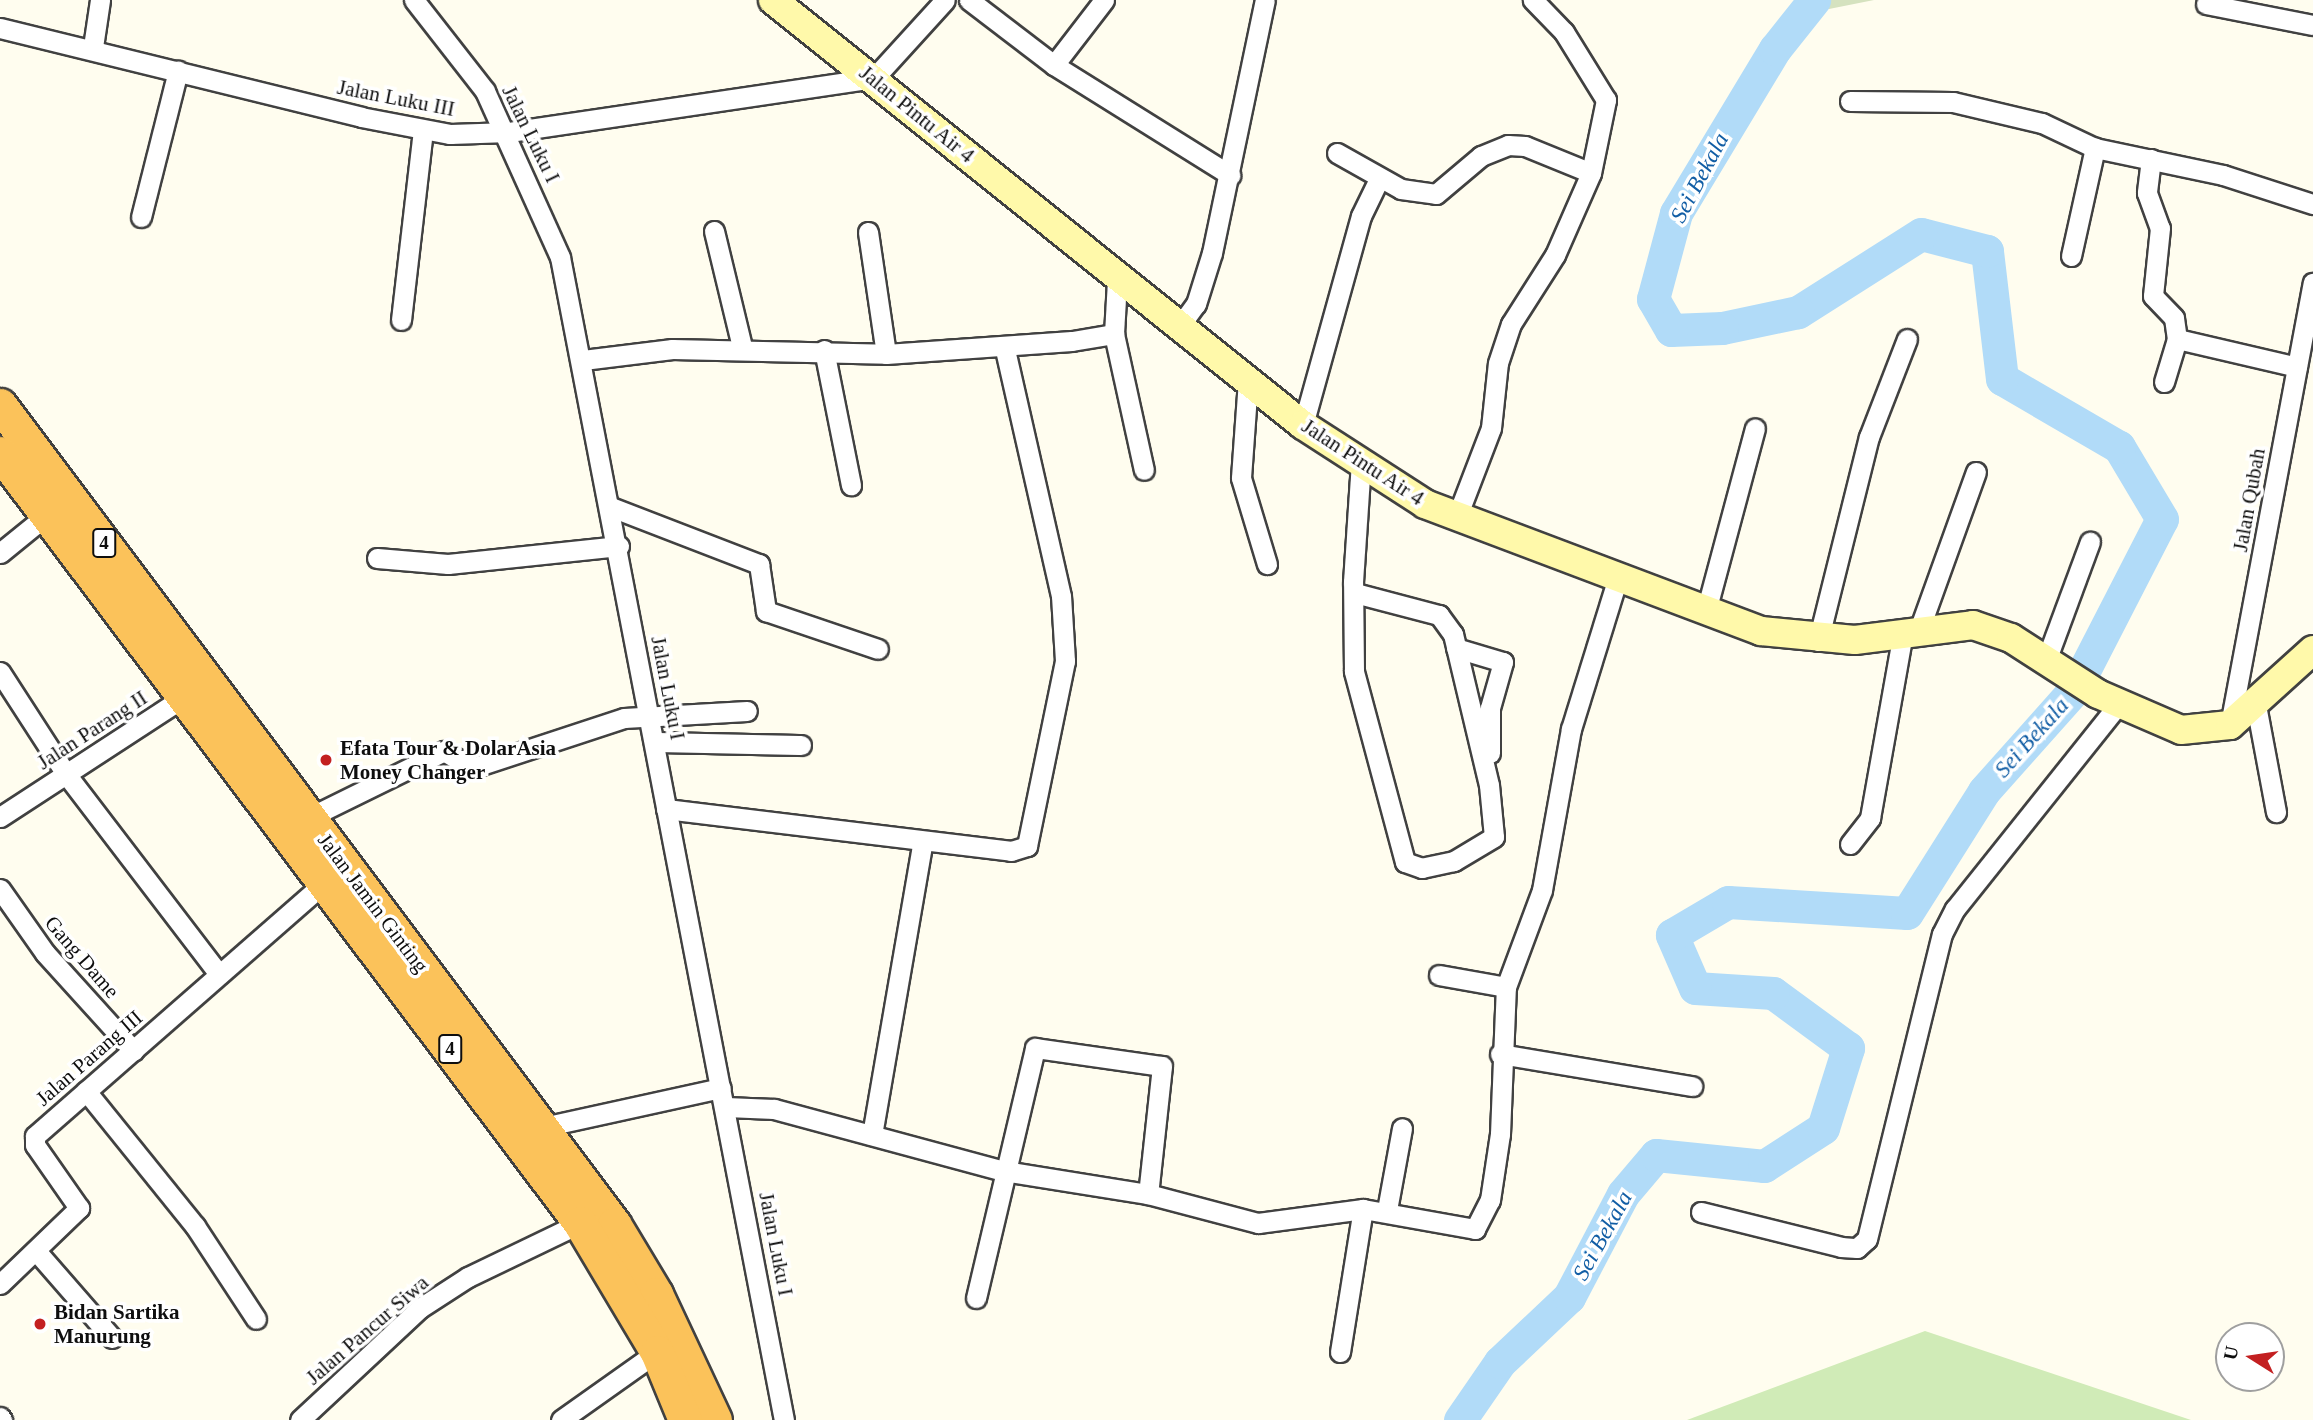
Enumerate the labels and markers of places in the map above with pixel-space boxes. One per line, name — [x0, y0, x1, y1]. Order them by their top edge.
place label: Efata Tour & DolarAsia Money Changer — [340, 735, 557, 785]
marker: Efata Tour & DolarAsia Money Changer — [318, 752, 334, 768]
place label: Bidan Sartika Manurung — [54, 1299, 179, 1349]
marker: Bidan Sartika Manurung — [32, 1316, 48, 1332]

